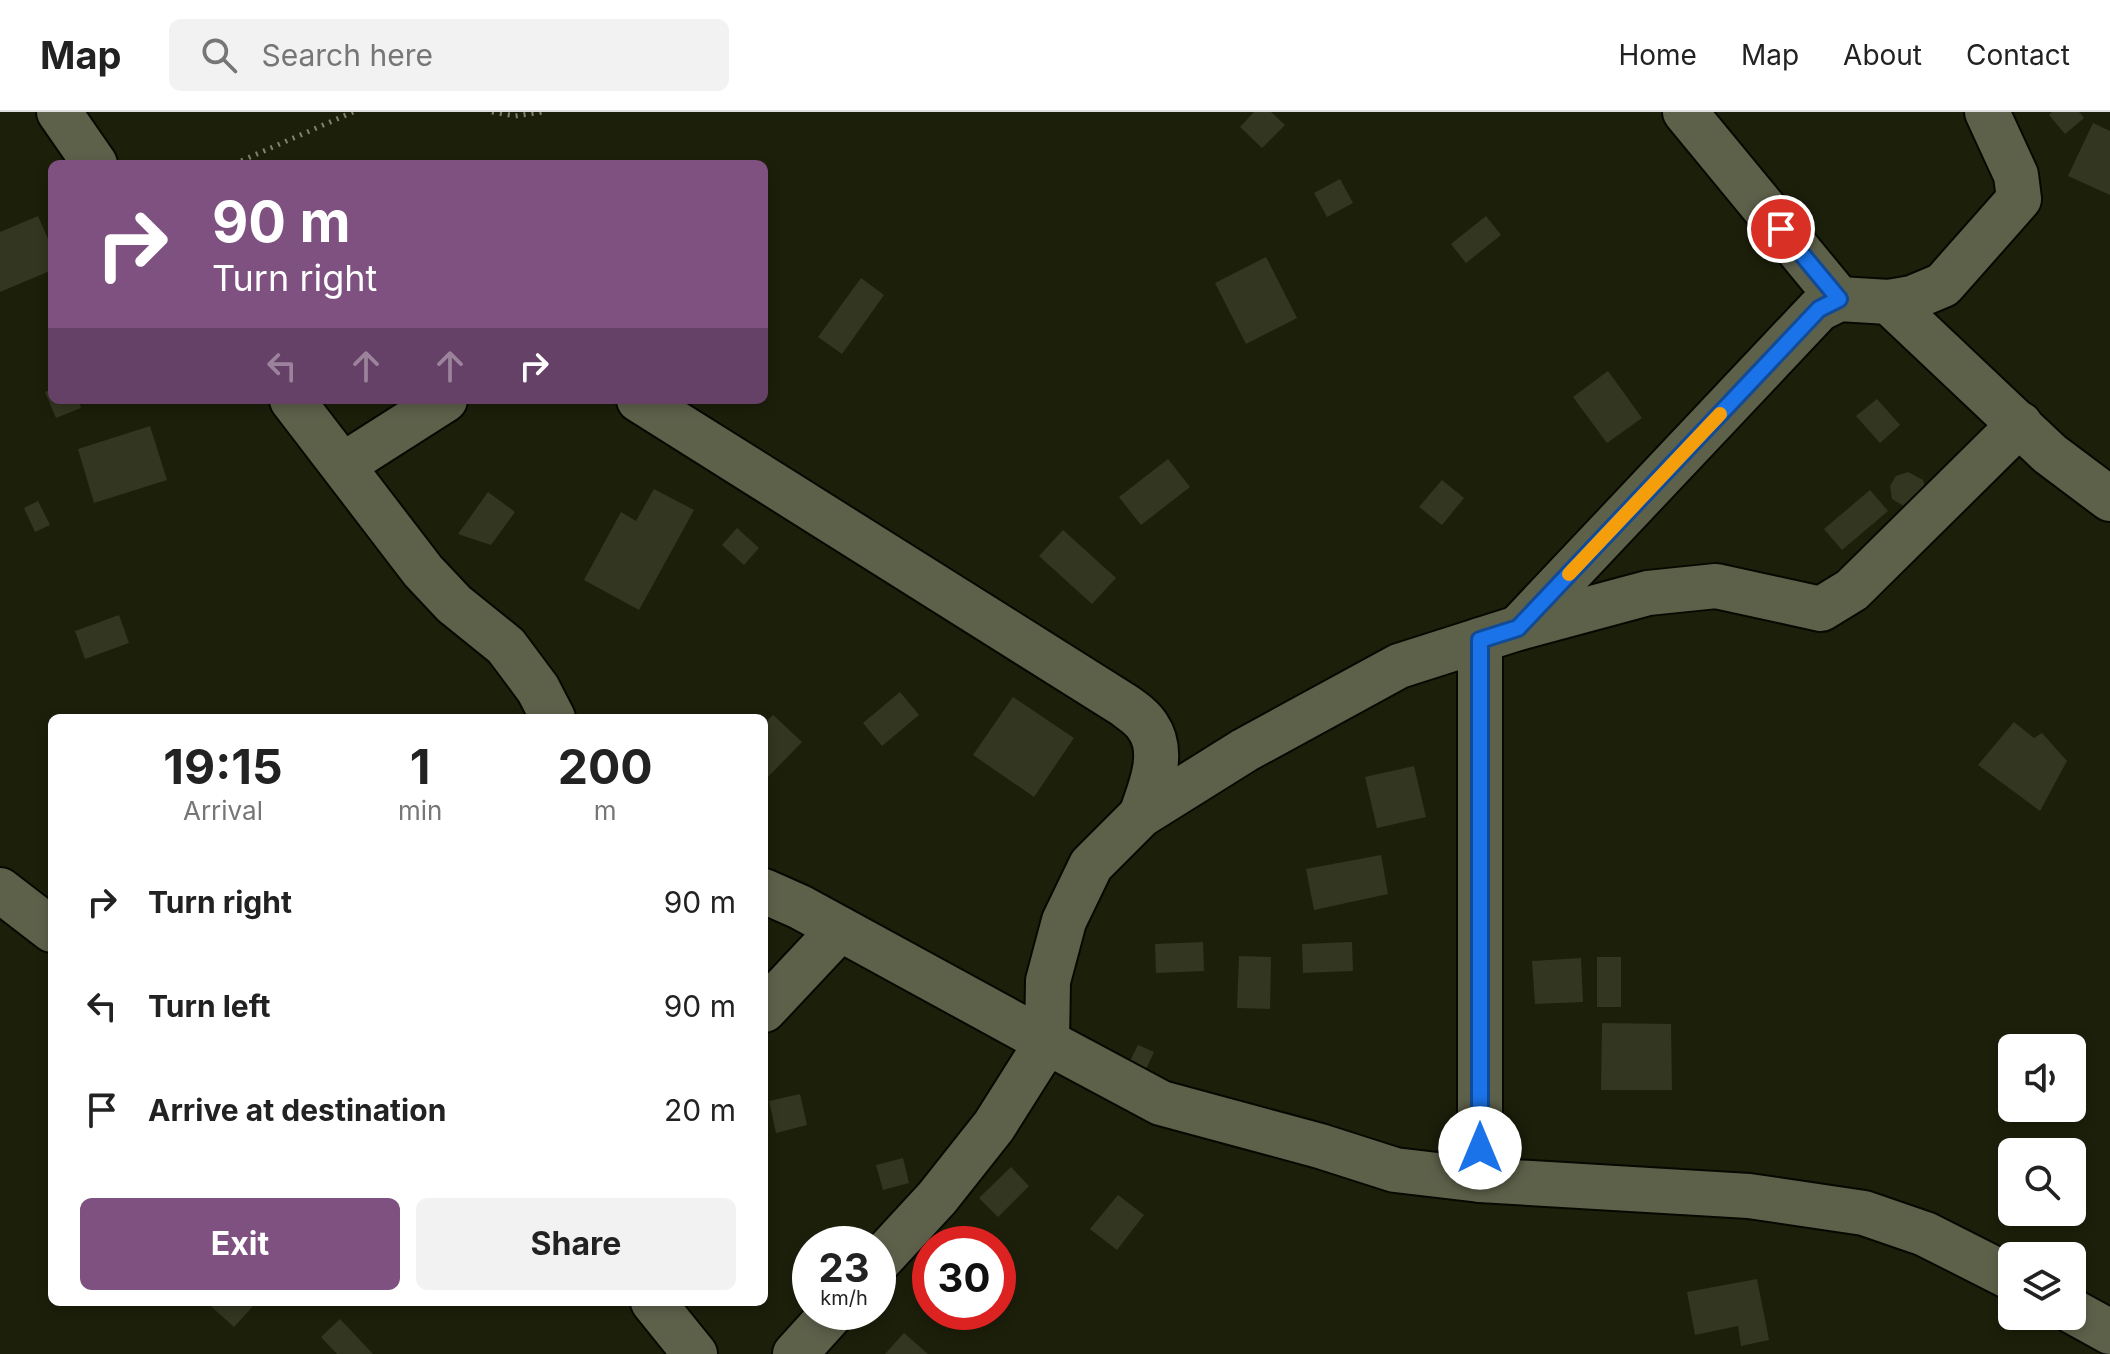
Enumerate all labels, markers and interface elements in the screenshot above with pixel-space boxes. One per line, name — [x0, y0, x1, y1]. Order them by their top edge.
search box — [169, 19, 729, 91]
text: Map — [40, 32, 121, 78]
icon: search — [197, 33, 241, 77]
text: Search here — [261, 37, 433, 73]
text: Home — [1618, 38, 1697, 72]
text: Map — [1741, 38, 1799, 72]
text: About — [1843, 38, 1922, 72]
text: Contact — [1966, 38, 2070, 72]
text: 90 m — [212, 188, 351, 256]
icon: right — [80, 192, 184, 296]
pin — [1747, 195, 1815, 263]
icon: arrive — [1759, 207, 1803, 251]
text: Turn right — [212, 256, 377, 300]
icon: left — [260, 344, 304, 388]
icon: ahead — [344, 344, 388, 388]
icon: ahead — [428, 344, 472, 388]
icon: right — [512, 344, 556, 388]
text: 19:15 — [163, 737, 283, 796]
text: 1 — [410, 737, 431, 796]
text: 200 — [558, 737, 653, 796]
text: Arrival — [183, 795, 263, 826]
text: min — [398, 795, 442, 826]
text: m — [594, 795, 617, 826]
icon: right — [80, 880, 124, 924]
text: Turn right — [148, 884, 292, 920]
text: 90 m — [664, 884, 736, 920]
icon: left — [80, 984, 124, 1028]
text: Turn left — [148, 988, 270, 1024]
text: 90 m — [664, 988, 736, 1024]
map controls — [1998, 1034, 2086, 1330]
button: sound — [1998, 1034, 2086, 1122]
icon: arrive — [80, 1088, 124, 1132]
text: Arrive at destination — [148, 1092, 446, 1128]
text: 20 m — [664, 1092, 736, 1128]
position arrow — [1438, 1106, 1522, 1190]
button: search — [1998, 1138, 2086, 1226]
button: Exit — [80, 1198, 400, 1290]
button: Share — [416, 1198, 736, 1290]
speed limit sign: 30 — [912, 1226, 1016, 1330]
button: layers — [1998, 1242, 2086, 1330]
text: 23 — [818, 1243, 870, 1292]
text: km/h — [820, 1286, 868, 1310]

